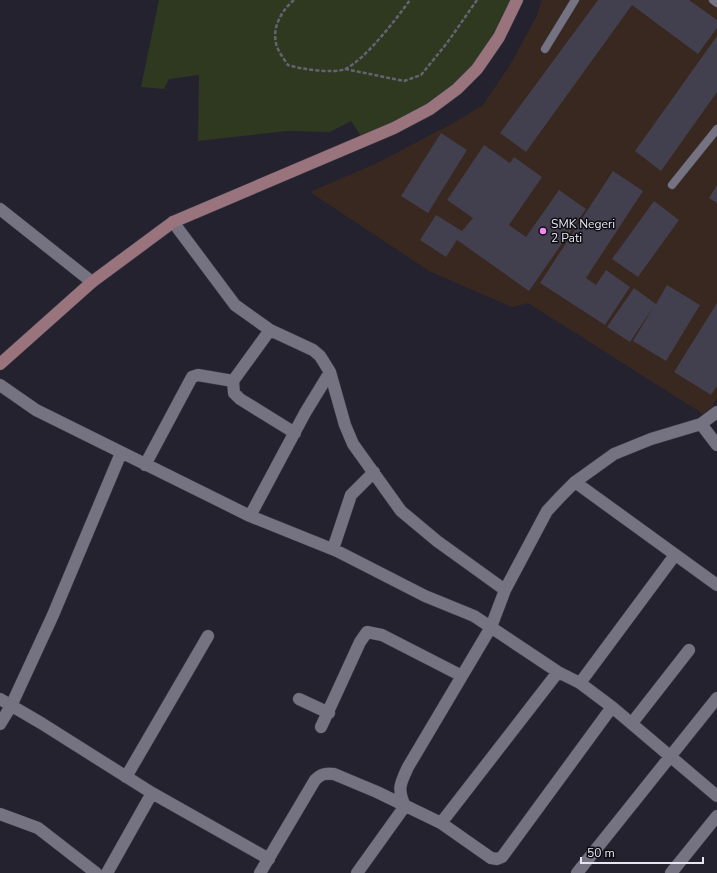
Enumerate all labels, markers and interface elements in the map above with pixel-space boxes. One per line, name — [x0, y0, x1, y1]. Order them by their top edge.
place label: SMK Negeri 2 Pati — [551, 216, 615, 246]
marker: SMK Negeri 2 Pati — [538, 226, 548, 236]
scale bar — [581, 839, 703, 865]
text: 50 m — [587, 845, 615, 861]

